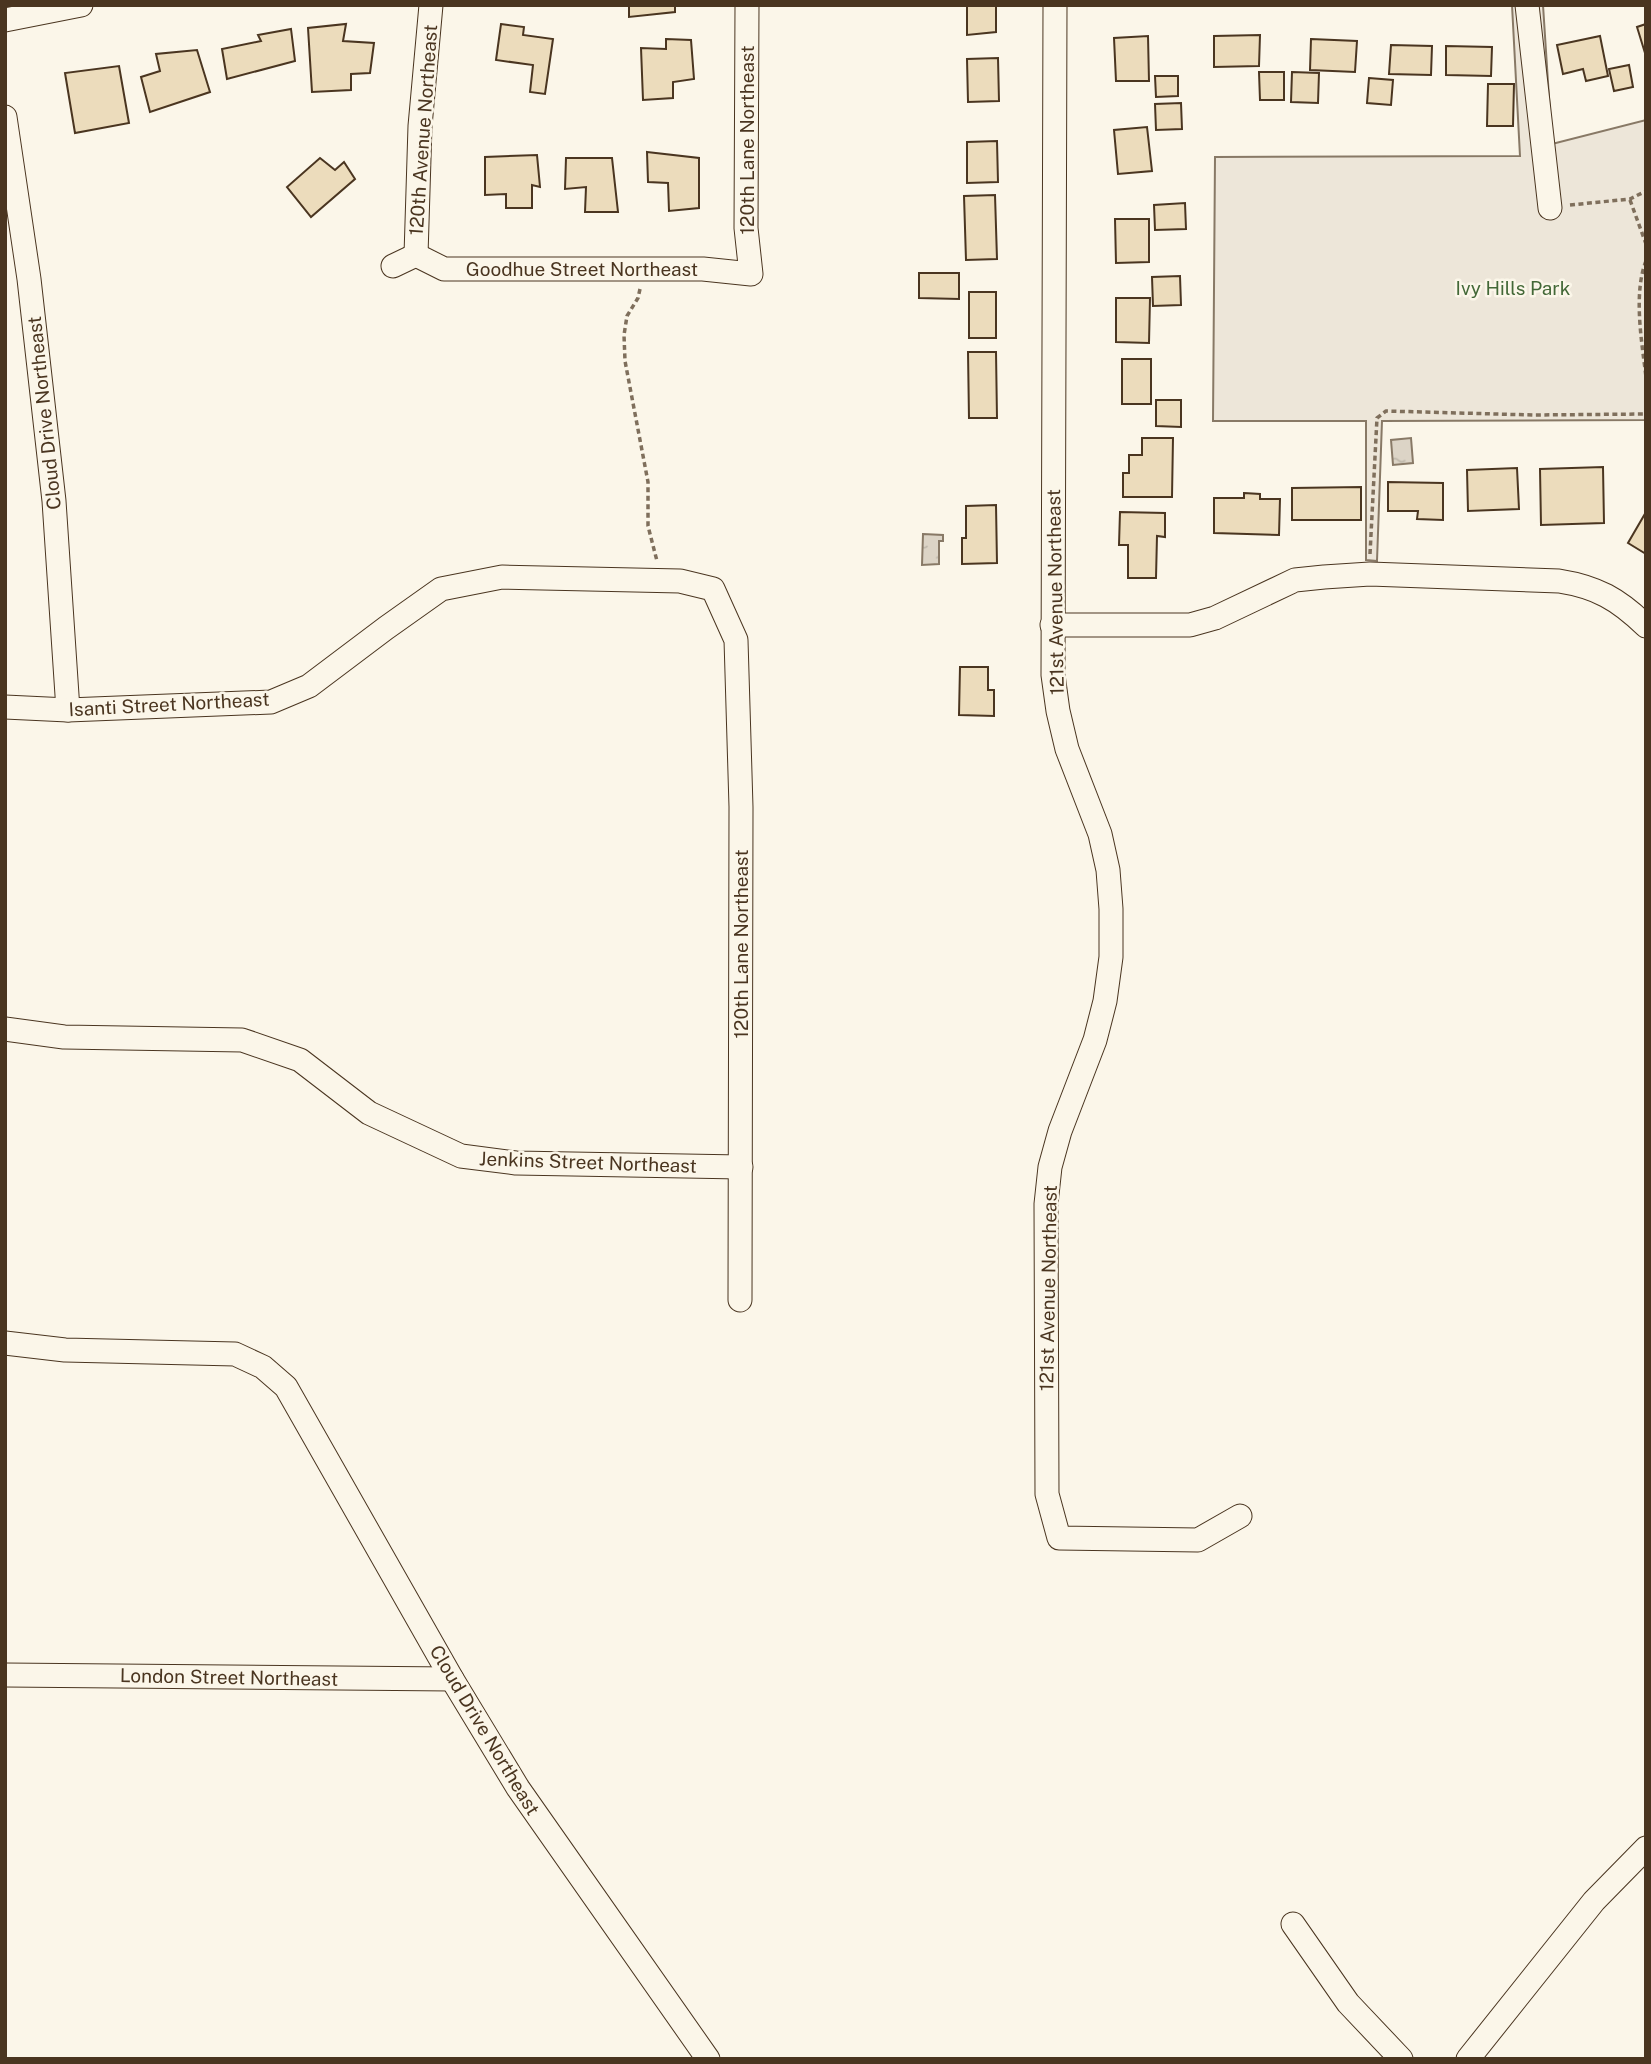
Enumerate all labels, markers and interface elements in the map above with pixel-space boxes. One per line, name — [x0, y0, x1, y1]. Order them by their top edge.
street label: 120th Avenue Northeast — [405, 24, 441, 236]
street label: 120th Lane Northeast — [736, 45, 758, 235]
street label: Goodhue Street Northeast — [466, 258, 698, 280]
park label: Ivy Hills Park — [1456, 277, 1571, 299]
street label: Cloud Drive Northeast — [23, 315, 65, 511]
street label: 121st Avenue Northeast — [1042, 489, 1068, 695]
street label: Isanti Street Northeast — [68, 688, 270, 720]
street label: 120th Lane Northeast — [730, 849, 752, 1039]
street label: Jenkins Street Northeast — [479, 1147, 697, 1177]
street label: 121st Avenue Northeast — [1035, 1185, 1061, 1391]
street label: Cloud Drive Northeast — [426, 1641, 544, 1819]
street label: London Street Northeast — [120, 1664, 338, 1690]

